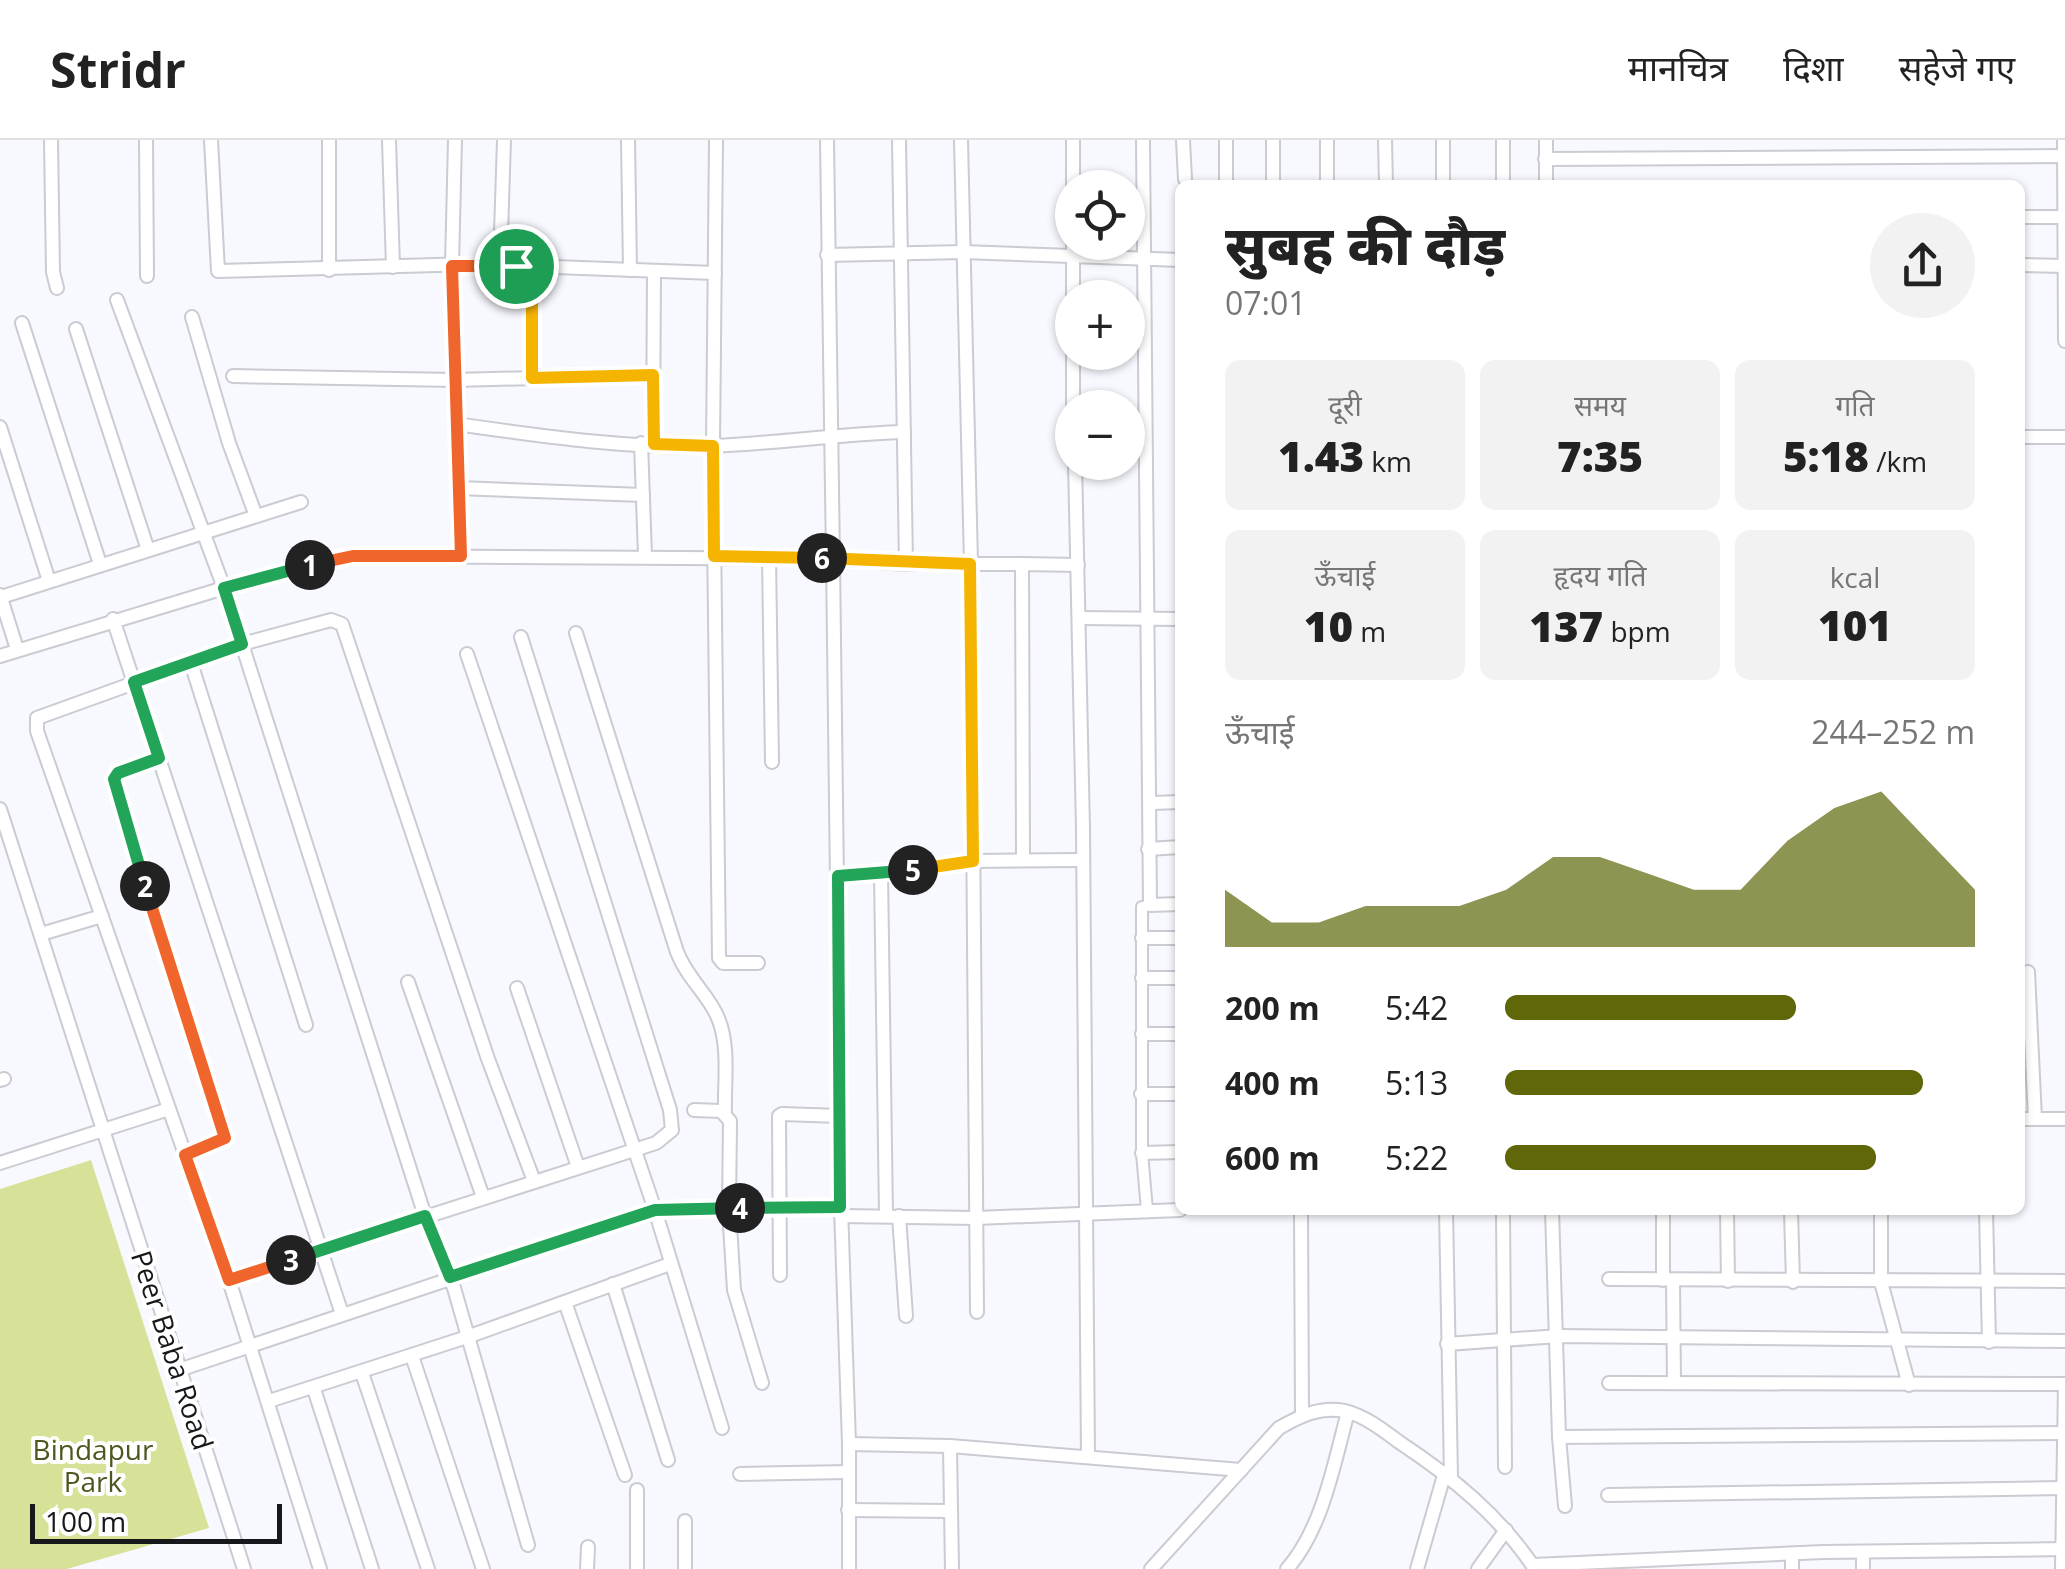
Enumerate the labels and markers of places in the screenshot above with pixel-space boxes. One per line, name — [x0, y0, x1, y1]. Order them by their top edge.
pin — [474, 224, 559, 309]
pin: 6 — [797, 533, 847, 583]
pin: 1 — [285, 540, 335, 590]
pin: 5 — [888, 845, 938, 895]
pin: 2 — [120, 861, 170, 911]
pin: 4 — [715, 1183, 765, 1233]
pin: 3 — [266, 1235, 316, 1285]

